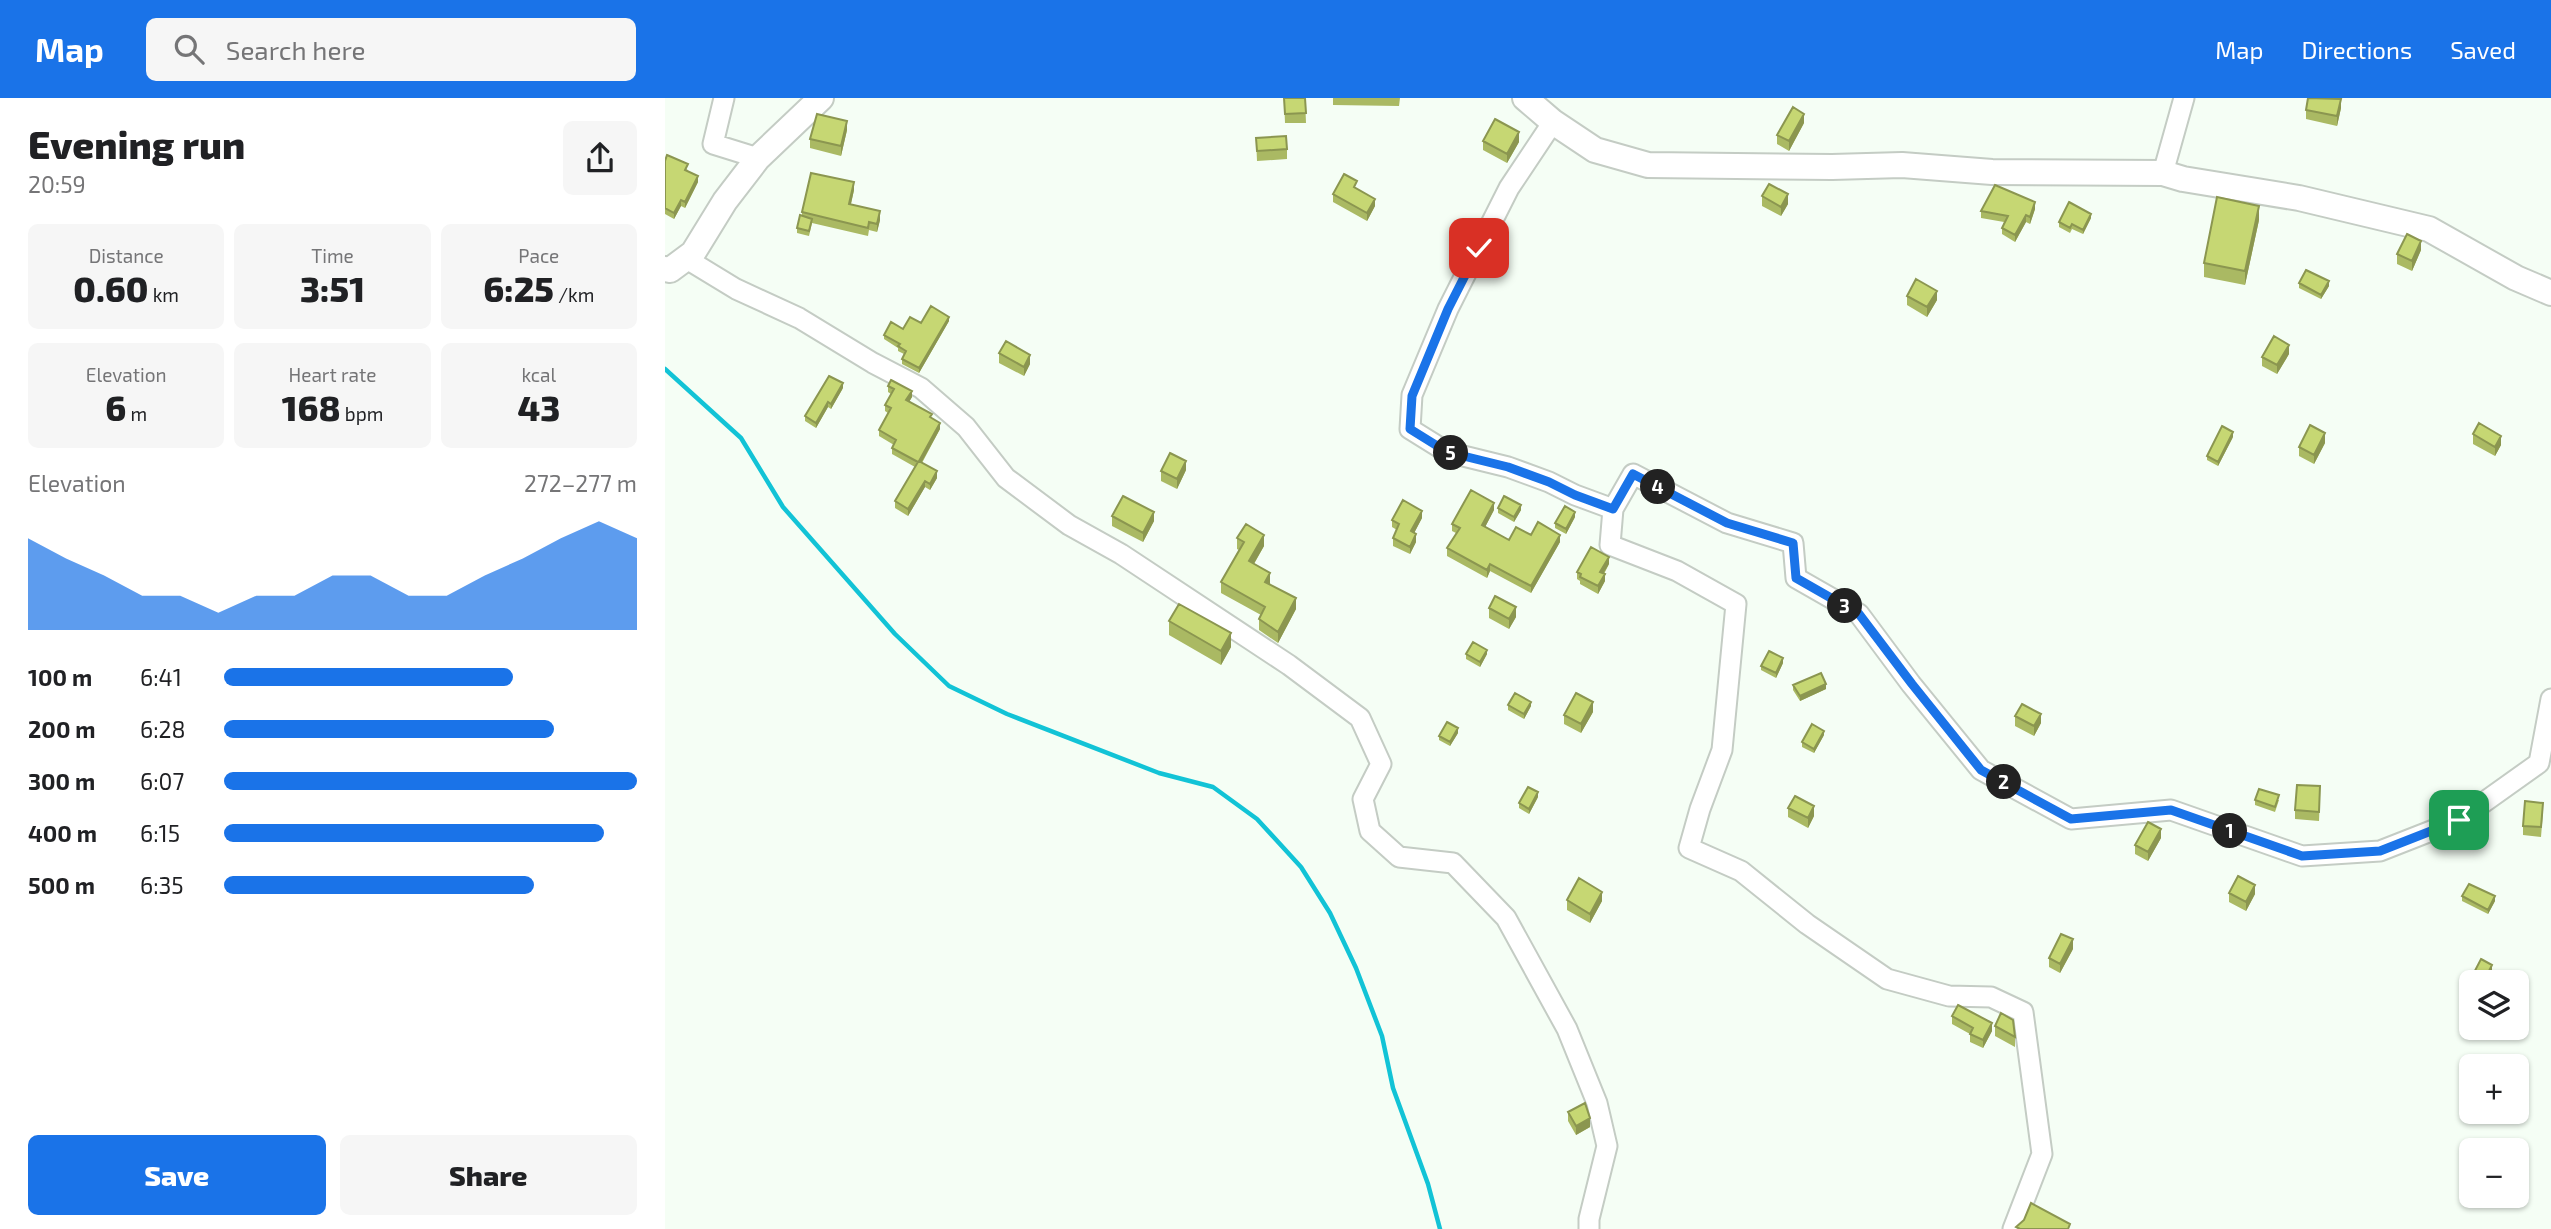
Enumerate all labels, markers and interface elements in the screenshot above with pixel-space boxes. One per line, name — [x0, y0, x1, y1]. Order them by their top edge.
search box — [146, 18, 636, 81]
text: Map — [35, 29, 104, 69]
icon: search — [170, 30, 208, 68]
text: Search here — [226, 34, 365, 65]
text: Map — [2215, 35, 2263, 64]
text: Directions — [2301, 35, 2412, 64]
text: Saved — [2450, 35, 2516, 64]
text: Evening run — [28, 121, 245, 167]
button: share — [563, 121, 637, 195]
text: 20:59 — [28, 170, 86, 198]
pin — [1449, 218, 1509, 278]
icon: check — [1460, 229, 1498, 267]
text: Distance — [89, 244, 164, 267]
text: Time — [311, 244, 354, 267]
text: Pace — [518, 244, 559, 267]
text: 0.60 — [73, 267, 148, 309]
text: 3:51 — [300, 267, 365, 309]
text: 6:25 — [483, 267, 554, 309]
text: km — [148, 283, 179, 306]
text: /km — [554, 283, 594, 306]
text: Elevation — [86, 363, 166, 386]
text: Heart rate — [289, 363, 376, 386]
text: kcal — [521, 363, 556, 386]
text: 6 — [105, 386, 126, 428]
text: 168 — [282, 386, 341, 428]
text: 43 — [517, 386, 560, 428]
text: m — [126, 402, 147, 425]
text: bpm — [341, 402, 383, 425]
pin: 5 — [1433, 436, 1469, 470]
text: 5 — [1445, 441, 1456, 464]
text: Elevation — [28, 469, 126, 497]
text: 272–277 m — [524, 469, 637, 497]
pin: 4 — [1641, 470, 1675, 504]
text: 4 — [1651, 475, 1664, 498]
pin: 3 — [1827, 588, 1863, 624]
text: 3 — [1839, 594, 1850, 617]
text: 100 m — [28, 663, 92, 691]
text: 6:41 — [140, 663, 182, 691]
text: 200 m — [28, 715, 96, 743]
text: 6:28 — [140, 715, 185, 743]
pin: 2 — [1987, 764, 2021, 800]
text: 300 m — [28, 767, 95, 795]
text: 6:07 — [140, 767, 184, 795]
text: 2 — [1998, 770, 2009, 793]
pin — [2429, 790, 2489, 850]
icon: arrive — [2440, 801, 2478, 839]
pin: 1 — [2213, 814, 2247, 848]
text: 400 m — [28, 819, 97, 847]
text: 6:15 — [140, 819, 180, 847]
text: 1 — [2225, 819, 2234, 842]
text: 500 m — [28, 871, 95, 899]
text: 6:35 — [140, 871, 184, 899]
map controls — [2459, 970, 2529, 1208]
button: layers — [2459, 970, 2529, 1040]
button: + — [2459, 1054, 2529, 1124]
button: Save — [28, 1135, 326, 1215]
button: Share — [340, 1135, 637, 1215]
button: − — [2459, 1138, 2529, 1208]

